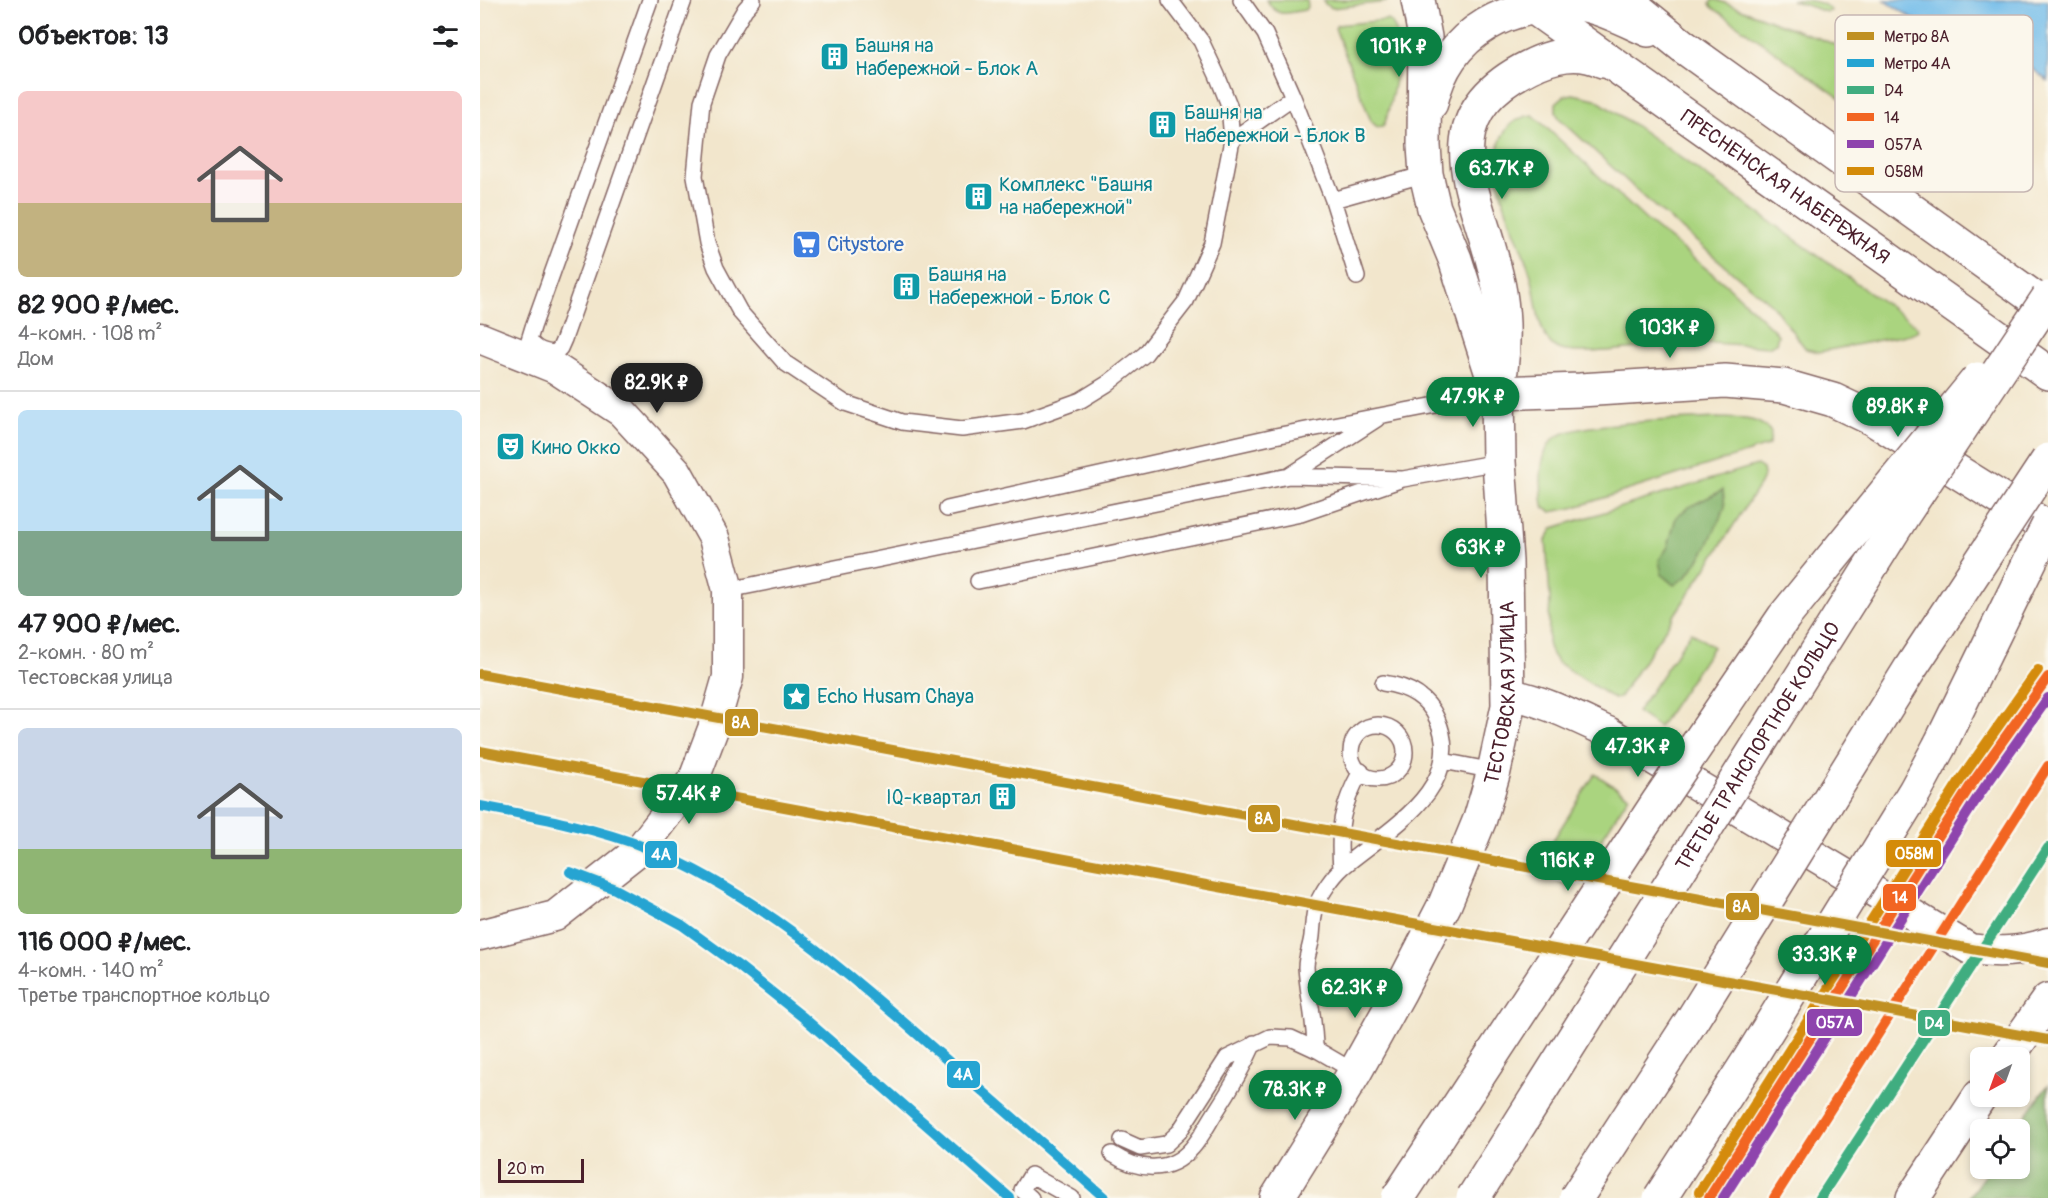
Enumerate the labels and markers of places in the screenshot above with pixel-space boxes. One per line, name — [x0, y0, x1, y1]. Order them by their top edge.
pin: 101K ₽ — [1350, 27, 1448, 78]
place label: Башня на Набережной - Блок А — [855, 33, 1038, 81]
building icon: Башня на Набережной - Блок А — [818, 40, 850, 72]
place label: Башня на Набережной - Блок В — [1184, 100, 1366, 148]
building icon: Башня на Набережной - Блок В — [1147, 108, 1179, 140]
pin: 63.7K ₽ — [1447, 149, 1557, 200]
place label: Комплекс "Башня на набережной" — [999, 172, 1153, 220]
building icon: Комплекс "Башня на набережной" — [962, 180, 994, 212]
supermarket icon: Citystore — [790, 228, 822, 260]
place label: Citystore — [827, 232, 904, 257]
place label: Башня на Набережной - Блок С — [928, 262, 1111, 310]
building icon: Башня на Набережной - Блок С — [891, 270, 923, 302]
pin: 103K ₽ — [1621, 308, 1719, 359]
pin: 82.9K ₽ — [602, 363, 712, 414]
pin: 47.9K ₽ — [1418, 377, 1528, 428]
pin: 89.8K ₽ — [1843, 387, 1953, 438]
theatre icon: Кино Окко — [494, 431, 526, 463]
place label: Кино Окко — [531, 435, 621, 460]
pin: 63K ₽ — [1439, 528, 1523, 579]
place icon: Echo Husam Chaya — [780, 680, 812, 712]
place label: Echo Husam Chaya — [817, 684, 974, 709]
pin: 47.3K ₽ — [1583, 727, 1693, 778]
pin: 57.4K ₽ — [634, 774, 744, 825]
building icon: IQ-квартал — [986, 781, 1018, 813]
place label: IQ-квартал — [886, 785, 981, 810]
pin: 116K ₽ — [1519, 841, 1617, 892]
pin: 33.3K ₽ — [1770, 935, 1880, 986]
pin: 62.3K ₽ — [1300, 968, 1410, 1019]
pin: 78.3K ₽ — [1240, 1070, 1350, 1121]

